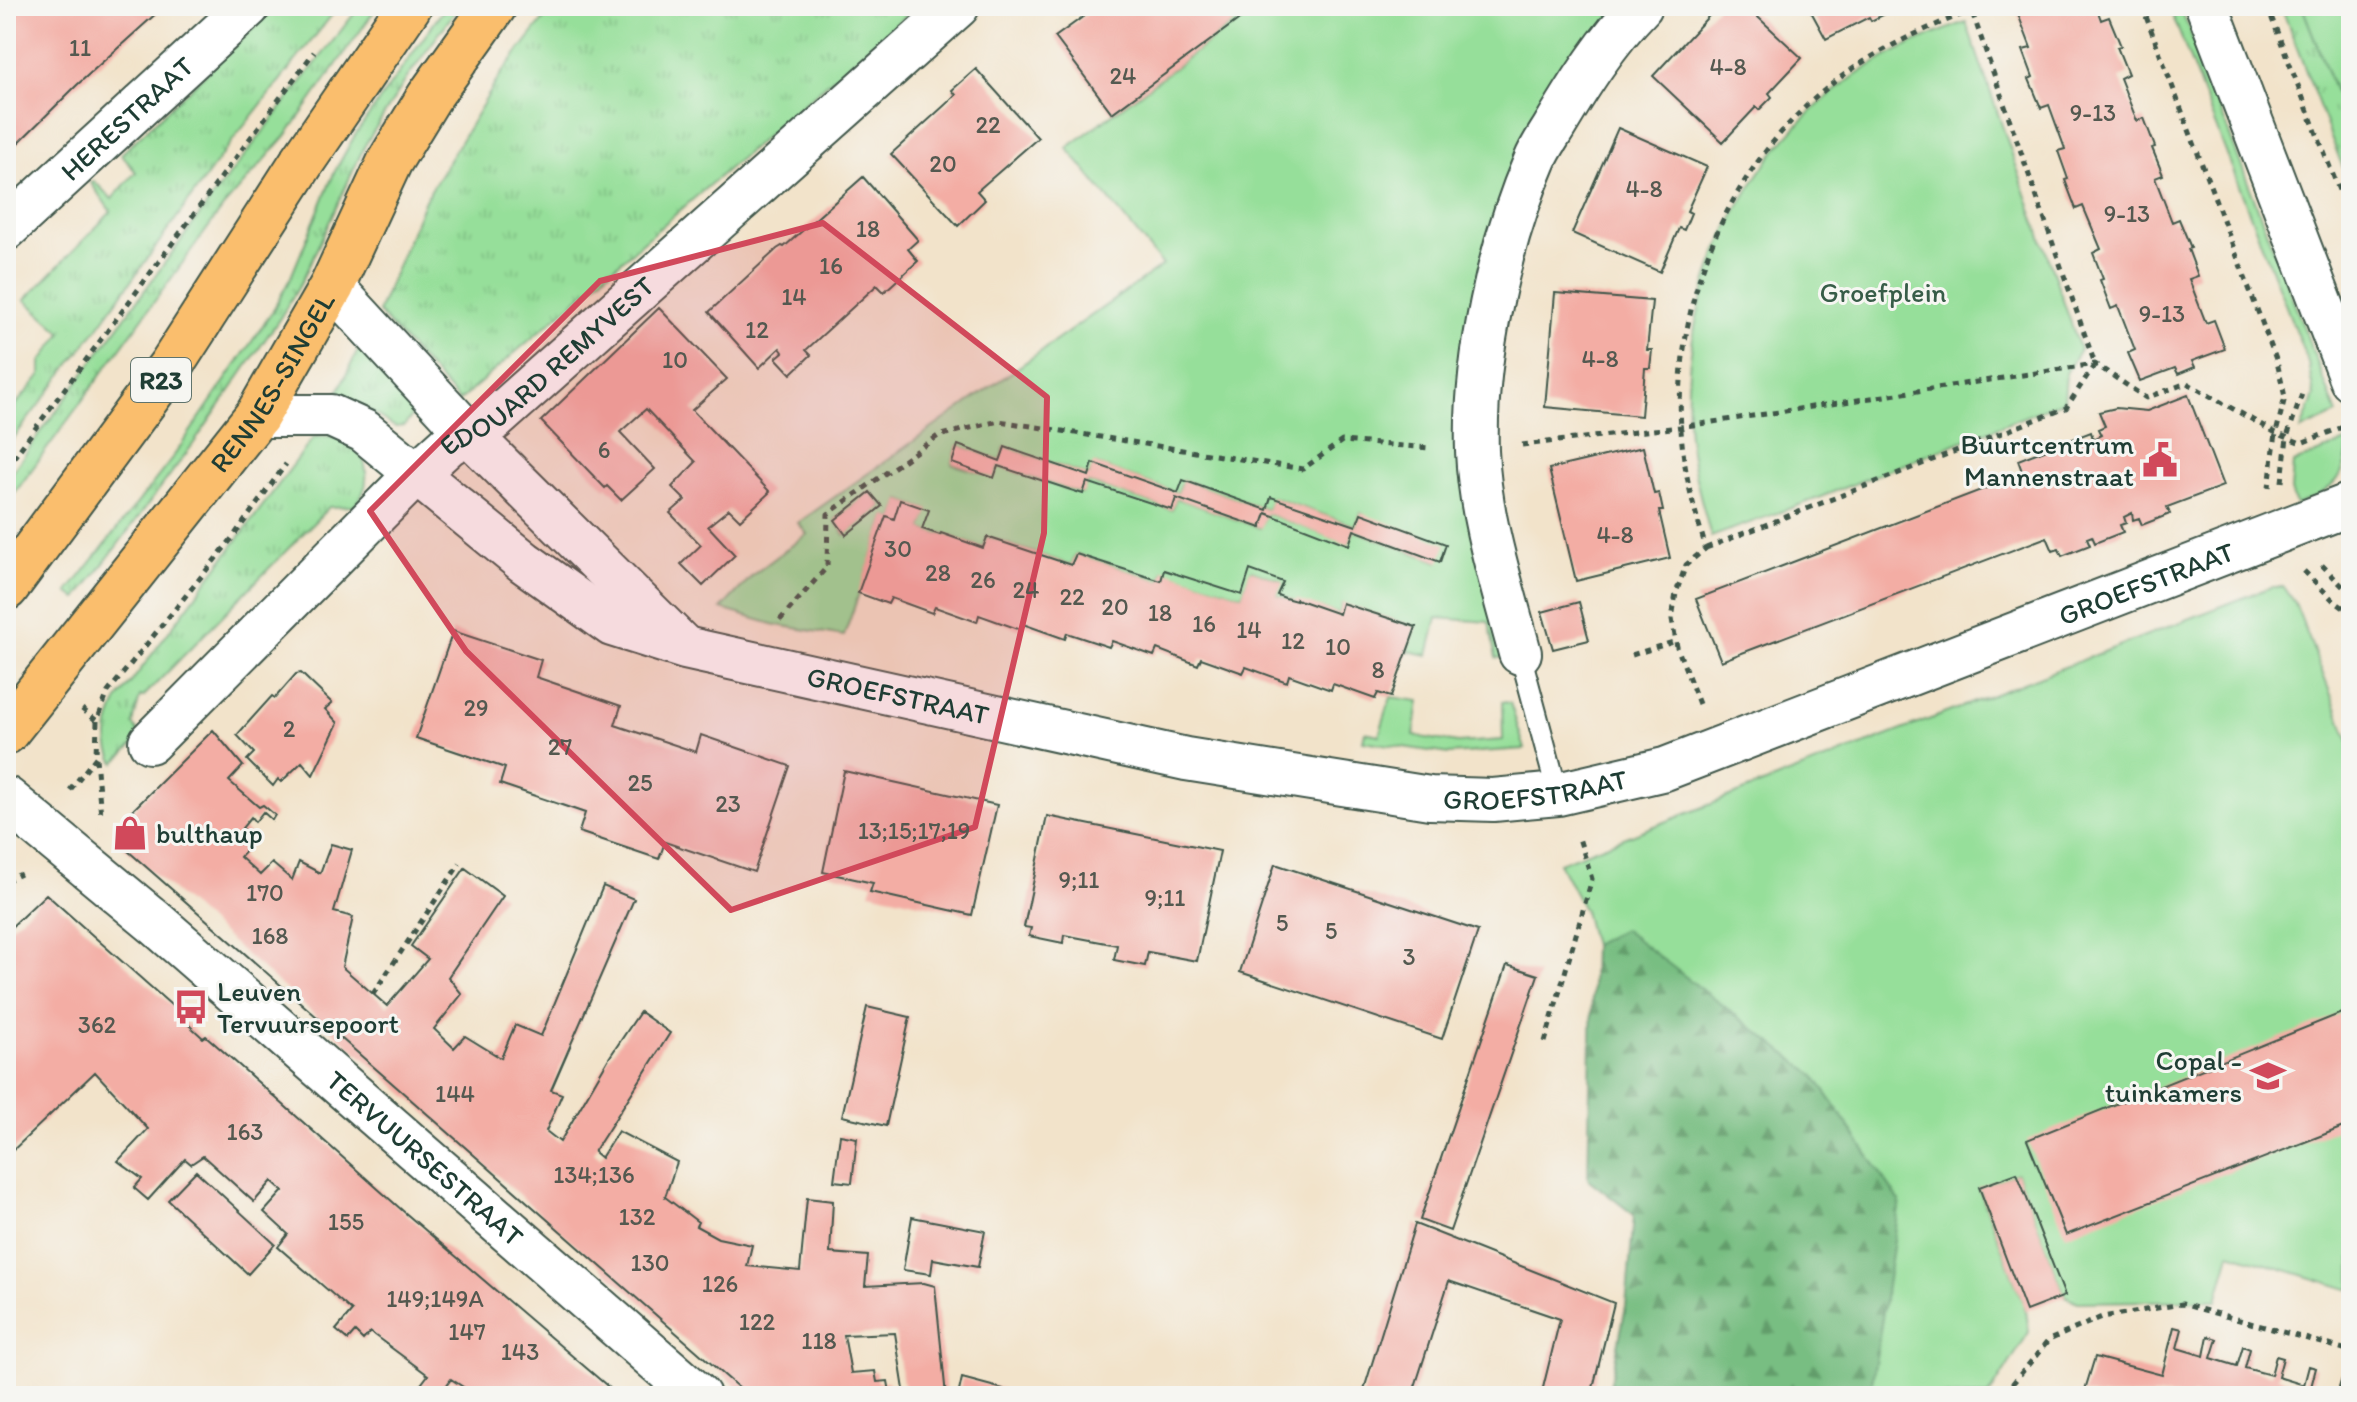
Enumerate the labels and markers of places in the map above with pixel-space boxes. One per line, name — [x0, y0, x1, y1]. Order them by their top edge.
place label: Buurtcentrum Mannenstraat — [1960, 427, 2134, 493]
public building icon: Buurtcentrum Mannenstraat — [2141, 441, 2179, 479]
shop icon: bulthaup — [111, 814, 149, 852]
place label: bulthaup — [156, 816, 263, 850]
place label: Leuven Tervuursepoort — [217, 974, 399, 1040]
bus stop icon: Leuven Tervuursepoort — [172, 988, 210, 1026]
place label: Copal - tuinkamers — [2105, 1043, 2242, 1109]
school or university icon: Copal - tuinkamers — [2249, 1057, 2287, 1095]

